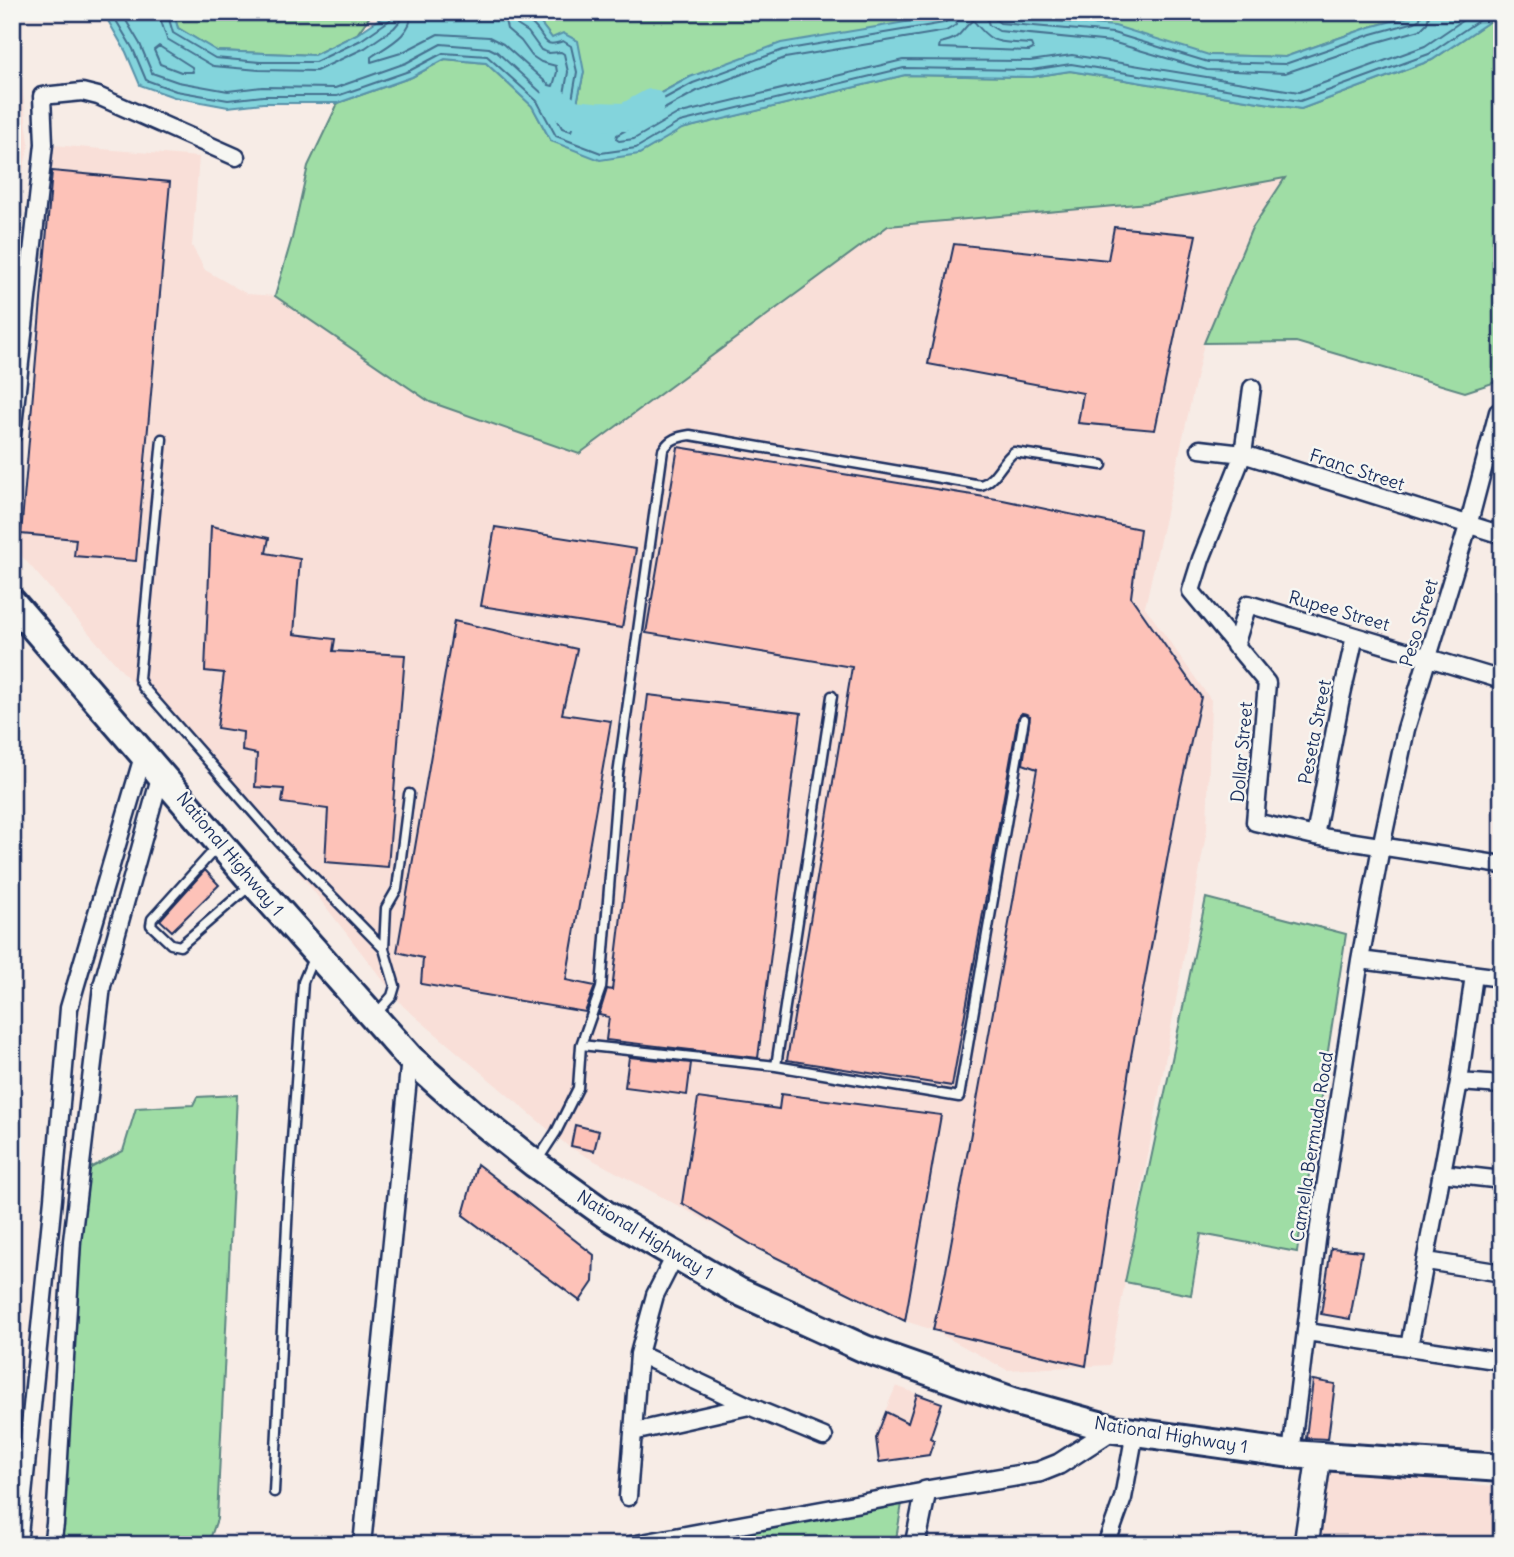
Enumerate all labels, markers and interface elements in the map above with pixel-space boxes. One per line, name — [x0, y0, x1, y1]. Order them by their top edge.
street label: Franc Street — [1307, 443, 1408, 496]
street label: Peso Street — [1394, 576, 1443, 669]
street label: Rupee Street — [1286, 585, 1392, 636]
street label: Peseta Street — [1293, 677, 1336, 786]
street label: Dollar Street — [1226, 701, 1257, 803]
street label: National Highway 1 — [172, 787, 289, 920]
street label: Camella Bermuda Road — [1285, 1050, 1338, 1244]
street label: National Highway 1 — [573, 1185, 718, 1284]
street label: National Highway 1 — [1093, 1411, 1249, 1458]

